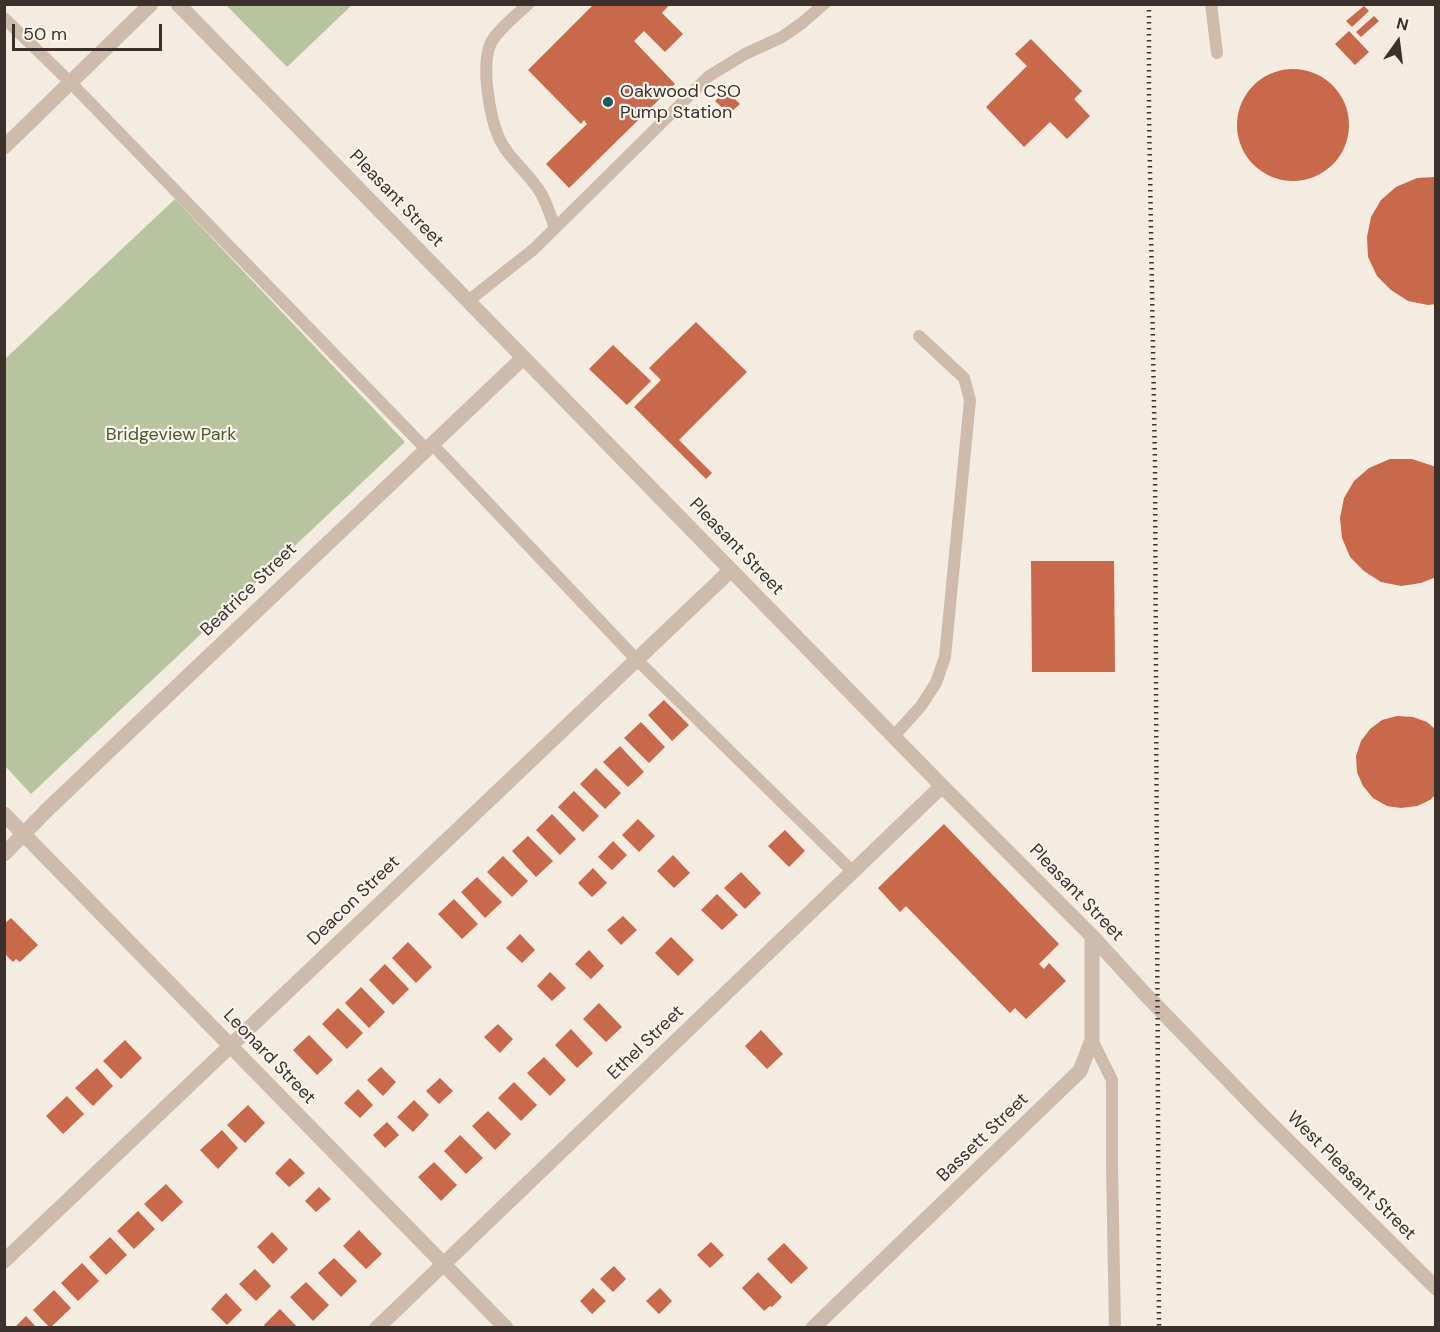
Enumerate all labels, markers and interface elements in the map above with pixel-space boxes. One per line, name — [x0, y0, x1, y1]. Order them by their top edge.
scale bar — [15, 12, 165, 50]
north arrow — [1368, 12, 1428, 72]
text: N — [1394, 12, 1411, 36]
text: 50 m — [23, 22, 67, 46]
place label: Oakwood CSO Pump Station — [620, 81, 741, 124]
marker: Oakwood CSO Pump Station — [601, 95, 615, 109]
street label: Pleasant Street — [344, 146, 448, 252]
park label: Bridgeview Park — [106, 424, 236, 446]
street label: Pleasant Street — [684, 494, 788, 600]
street label: Beatrice Street — [197, 539, 301, 641]
street label: Pleasant Street — [1024, 840, 1128, 946]
street label: Deacon Street — [304, 852, 404, 950]
street label: Ethel Street — [603, 1001, 689, 1085]
street label: Leonard Street — [218, 1005, 320, 1109]
street label: Bassett Street — [933, 1089, 1033, 1187]
street label: West Pleasant Street — [1282, 1107, 1420, 1245]

